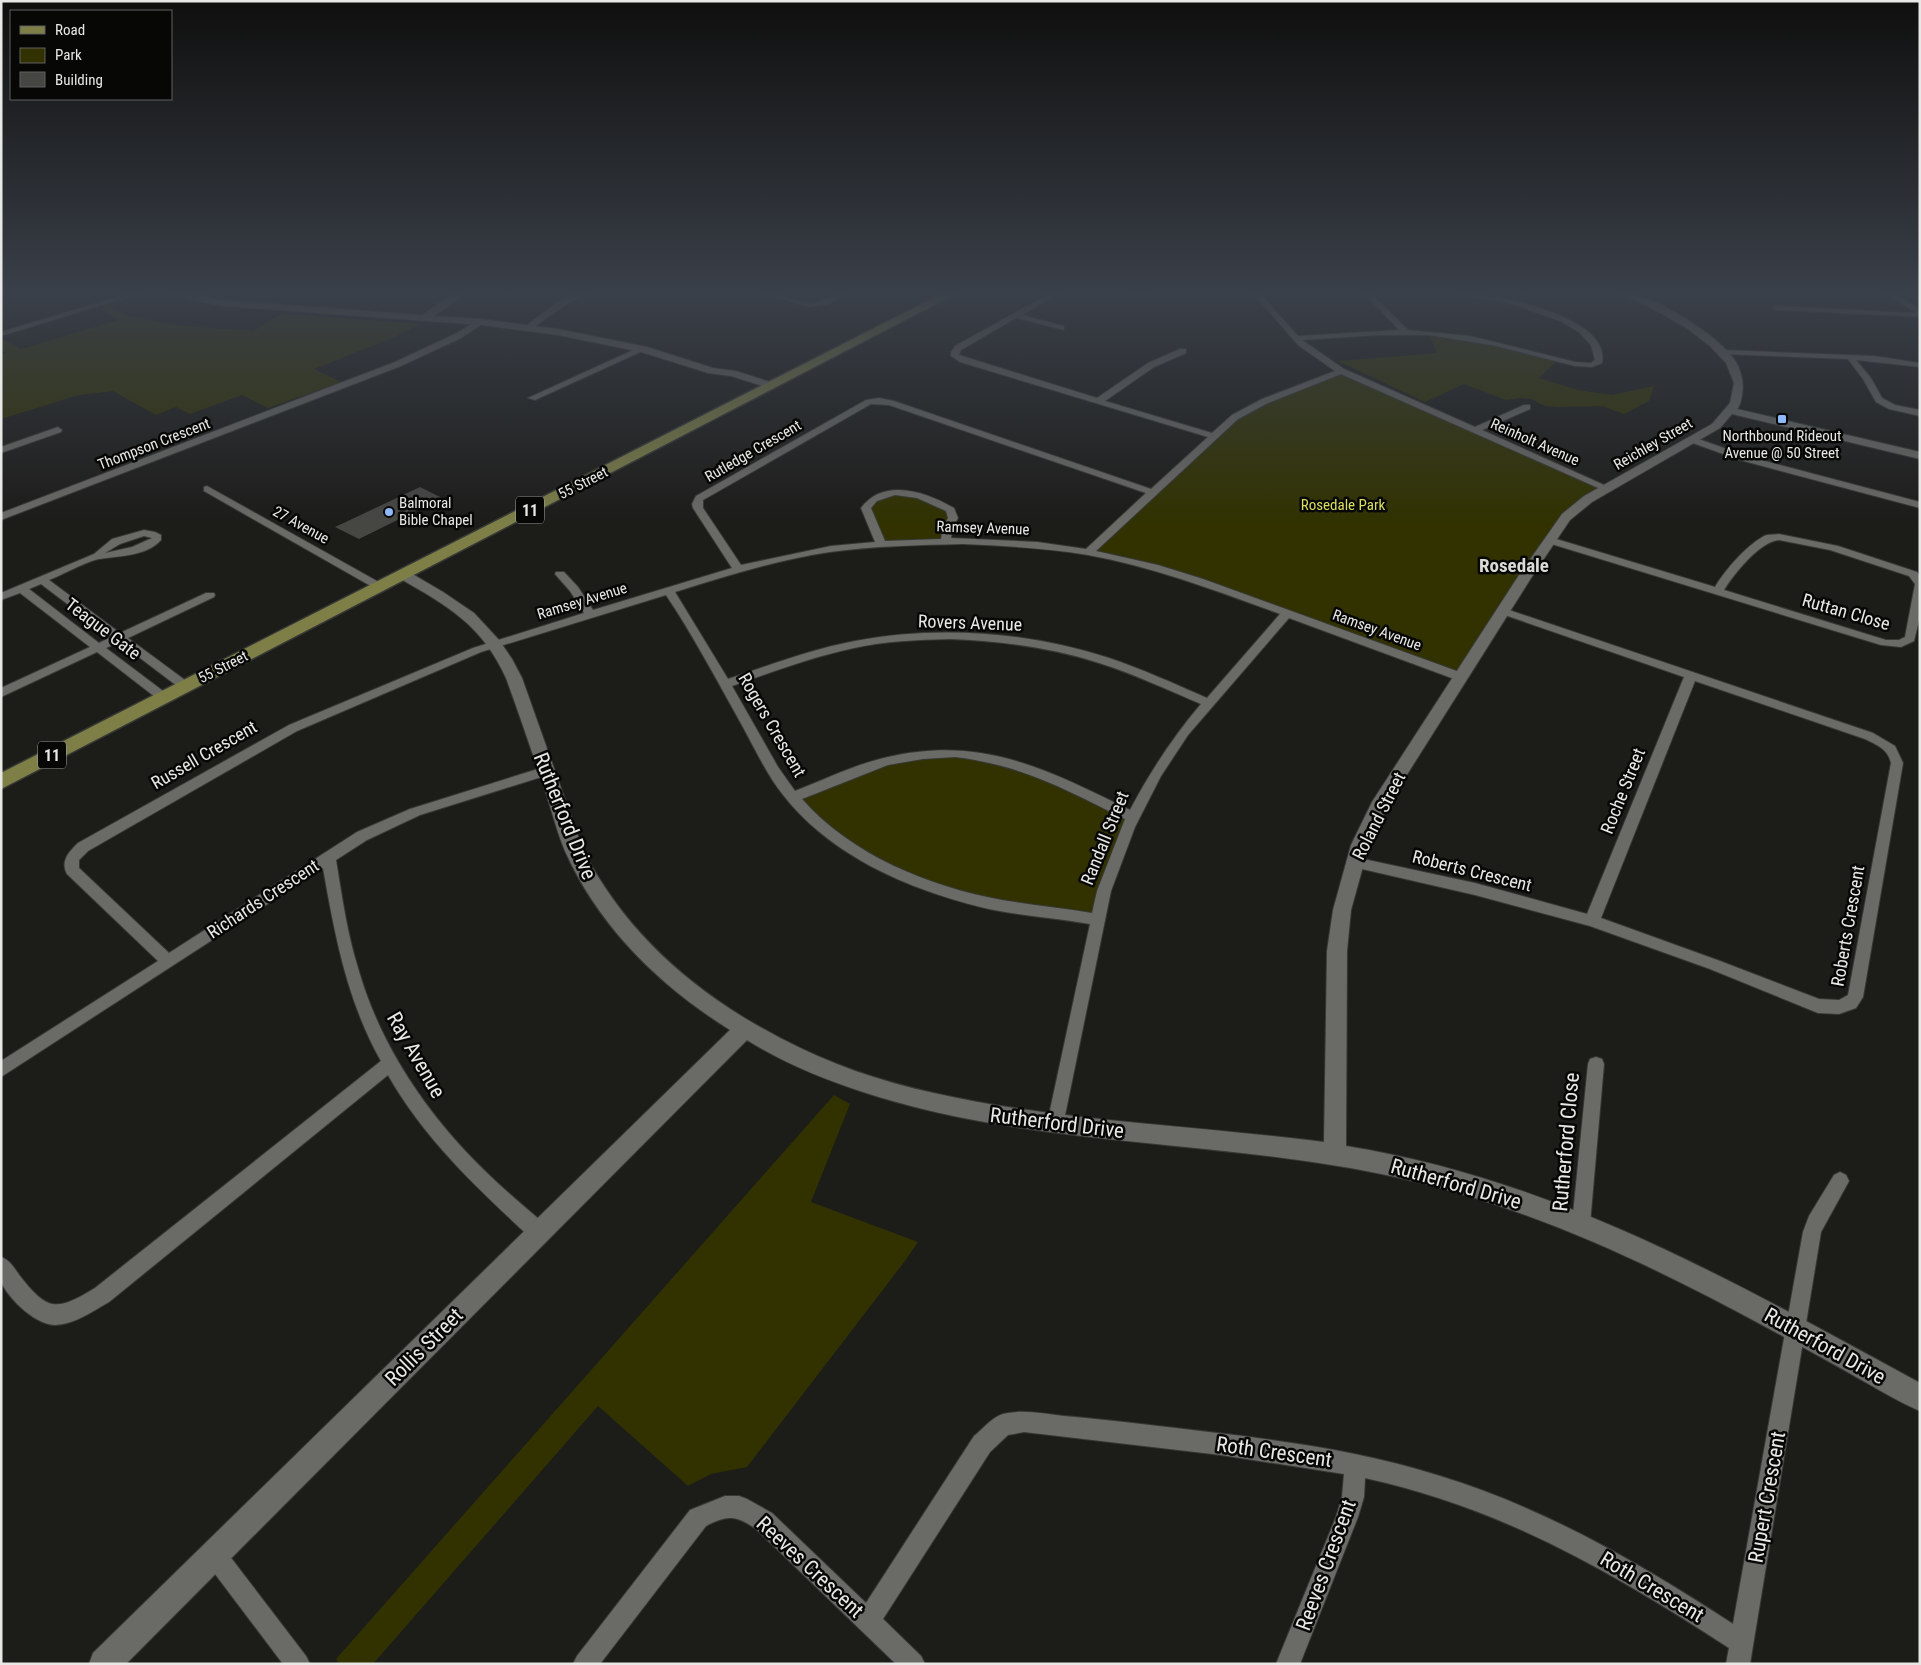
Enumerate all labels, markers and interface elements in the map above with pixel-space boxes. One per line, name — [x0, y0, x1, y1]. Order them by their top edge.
legend — [10, 10, 172, 100]
text: Road — [55, 21, 85, 39]
text: Park — [55, 46, 82, 64]
text: Building — [55, 71, 103, 89]
marker: Northbound Rideout Avenue @ 50 Street — [1776, 413, 1788, 425]
street label: Thompson Crescent — [95, 414, 213, 474]
street label: Reinholt Avenue — [1488, 414, 1582, 470]
street label: Reichley Street — [1610, 414, 1696, 474]
street label: Rutledge Crescent — [702, 416, 804, 486]
place label: Northbound Rideout Avenue @ 50 Street — [1723, 427, 1841, 462]
street label: 55 Street — [555, 463, 611, 503]
place label: Balmoral Bible Chapel — [399, 494, 473, 529]
road number: 11 — [516, 496, 544, 524]
park label: Rosedale Park — [1301, 496, 1386, 514]
street label: 27 Avenue — [270, 502, 332, 548]
marker: Balmoral Bible Chapel — [383, 506, 395, 518]
street label: Ramsey Avenue — [936, 517, 1030, 539]
district label: Rosedale — [1479, 554, 1549, 577]
street label: Ramsey Avenue — [535, 579, 629, 623]
street label: Ruttan Close — [1800, 589, 1892, 634]
street label: Teague Gate — [62, 594, 145, 664]
street label: Ramsey Avenue — [1330, 606, 1424, 654]
street label: Rovers Avenue — [918, 610, 1022, 635]
street label: 55 Street — [195, 647, 251, 687]
street label: Rogers Crescent — [734, 669, 811, 781]
street label: Russell Crescent — [147, 716, 260, 793]
road number: 11 — [38, 742, 66, 768]
street label: Roche Street — [1596, 745, 1649, 837]
street label: Rutherford Drive — [529, 749, 601, 883]
street label: Roland Street — [1348, 769, 1410, 863]
street label: Randall Street — [1076, 788, 1133, 888]
street label: Roberts Crescent — [1410, 846, 1534, 896]
street label: Richards Crescent — [203, 855, 322, 942]
street label: Roberts Crescent — [1827, 864, 1868, 988]
street label: Ray Avenue — [382, 1008, 450, 1102]
street label: Rutherford Close — [1548, 1071, 1584, 1212]
street label: Rutherford Drive — [989, 1103, 1125, 1143]
street label: Rutherford Drive — [1388, 1154, 1524, 1214]
street label: Rollis Street — [380, 1303, 468, 1391]
street label: Rutherford Drive — [1760, 1303, 1890, 1389]
street label: Rupert Crescent — [1744, 1429, 1790, 1565]
street label: Roth Crescent — [1215, 1432, 1333, 1472]
street label: Reeves Crescent — [1291, 1496, 1361, 1634]
street label: Reeves Crescent — [752, 1511, 868, 1623]
street label: Roth Crescent — [1596, 1547, 1708, 1627]

